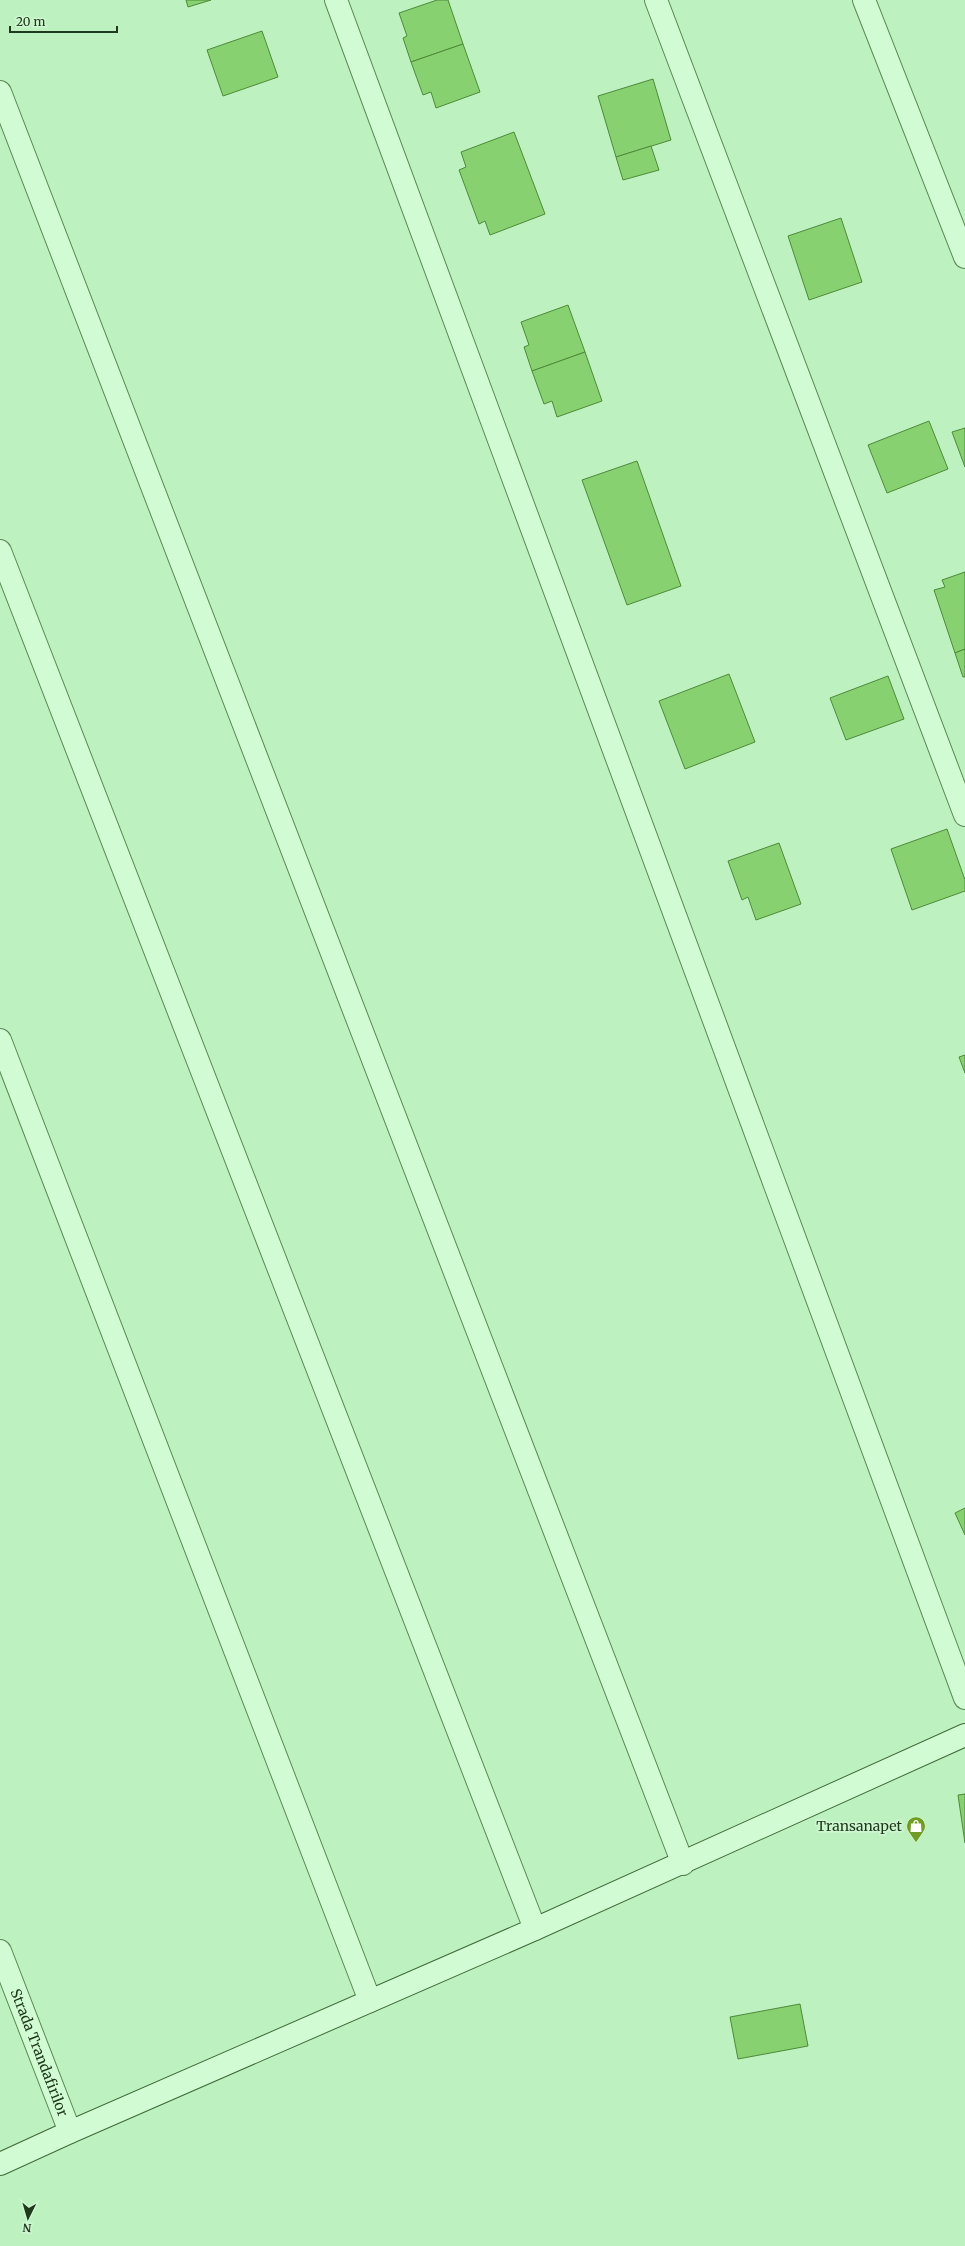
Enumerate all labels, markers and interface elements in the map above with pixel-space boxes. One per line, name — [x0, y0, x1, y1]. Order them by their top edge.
scale bar — [10, 8, 117, 34]
text: 20 m — [16, 14, 45, 29]
shop icon: Transanapet — [905, 1815, 927, 1843]
place label: Transanapet — [816, 1817, 903, 1835]
street label: Strada Trandafirilor — [7, 1986, 72, 2119]
north arrow — [8, 2198, 48, 2238]
text: N — [22, 2221, 32, 2235]

